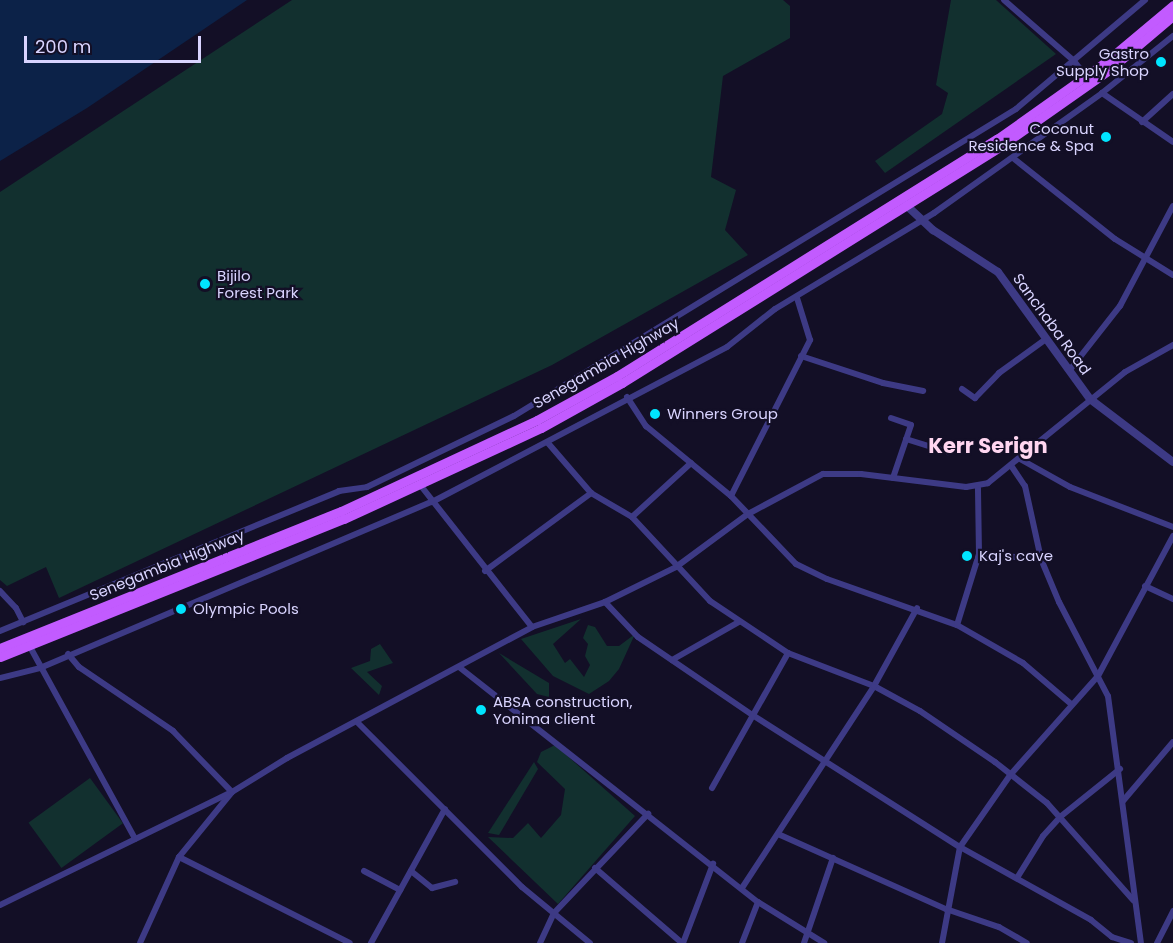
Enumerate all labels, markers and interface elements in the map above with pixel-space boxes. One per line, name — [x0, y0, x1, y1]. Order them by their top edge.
scale bar — [27, 24, 204, 62]
text: 200 m — [35, 34, 91, 59]
place label: Gastro Supply Shop — [1056, 44, 1149, 79]
marker: Gastro Supply Shop — [1154, 55, 1168, 69]
place label: Coconut Residence & Spa — [968, 119, 1094, 154]
marker: Coconut Residence & Spa — [1099, 130, 1113, 144]
place label: Bijilo Forest Park — [217, 266, 298, 301]
street label: Sanchaba Road — [1009, 270, 1095, 378]
marker: Bijilo Forest Park — [198, 277, 212, 291]
street label: Senegambia Highway — [530, 314, 682, 412]
place label: Winners Group — [667, 405, 778, 423]
marker: Winners Group — [648, 407, 662, 421]
district label: Kerr Serign — [928, 433, 1048, 459]
street label: Senegambia Highway — [87, 526, 247, 604]
place label: Kaj's cave — [979, 547, 1053, 565]
marker: Kaj's cave — [960, 549, 974, 563]
place label: Olympic Pools — [193, 600, 299, 618]
marker: Olympic Pools — [174, 602, 188, 616]
place label: ABSA construction, Yonima client — [493, 692, 632, 727]
marker: ABSA construction, Yonima client — [474, 703, 488, 717]

